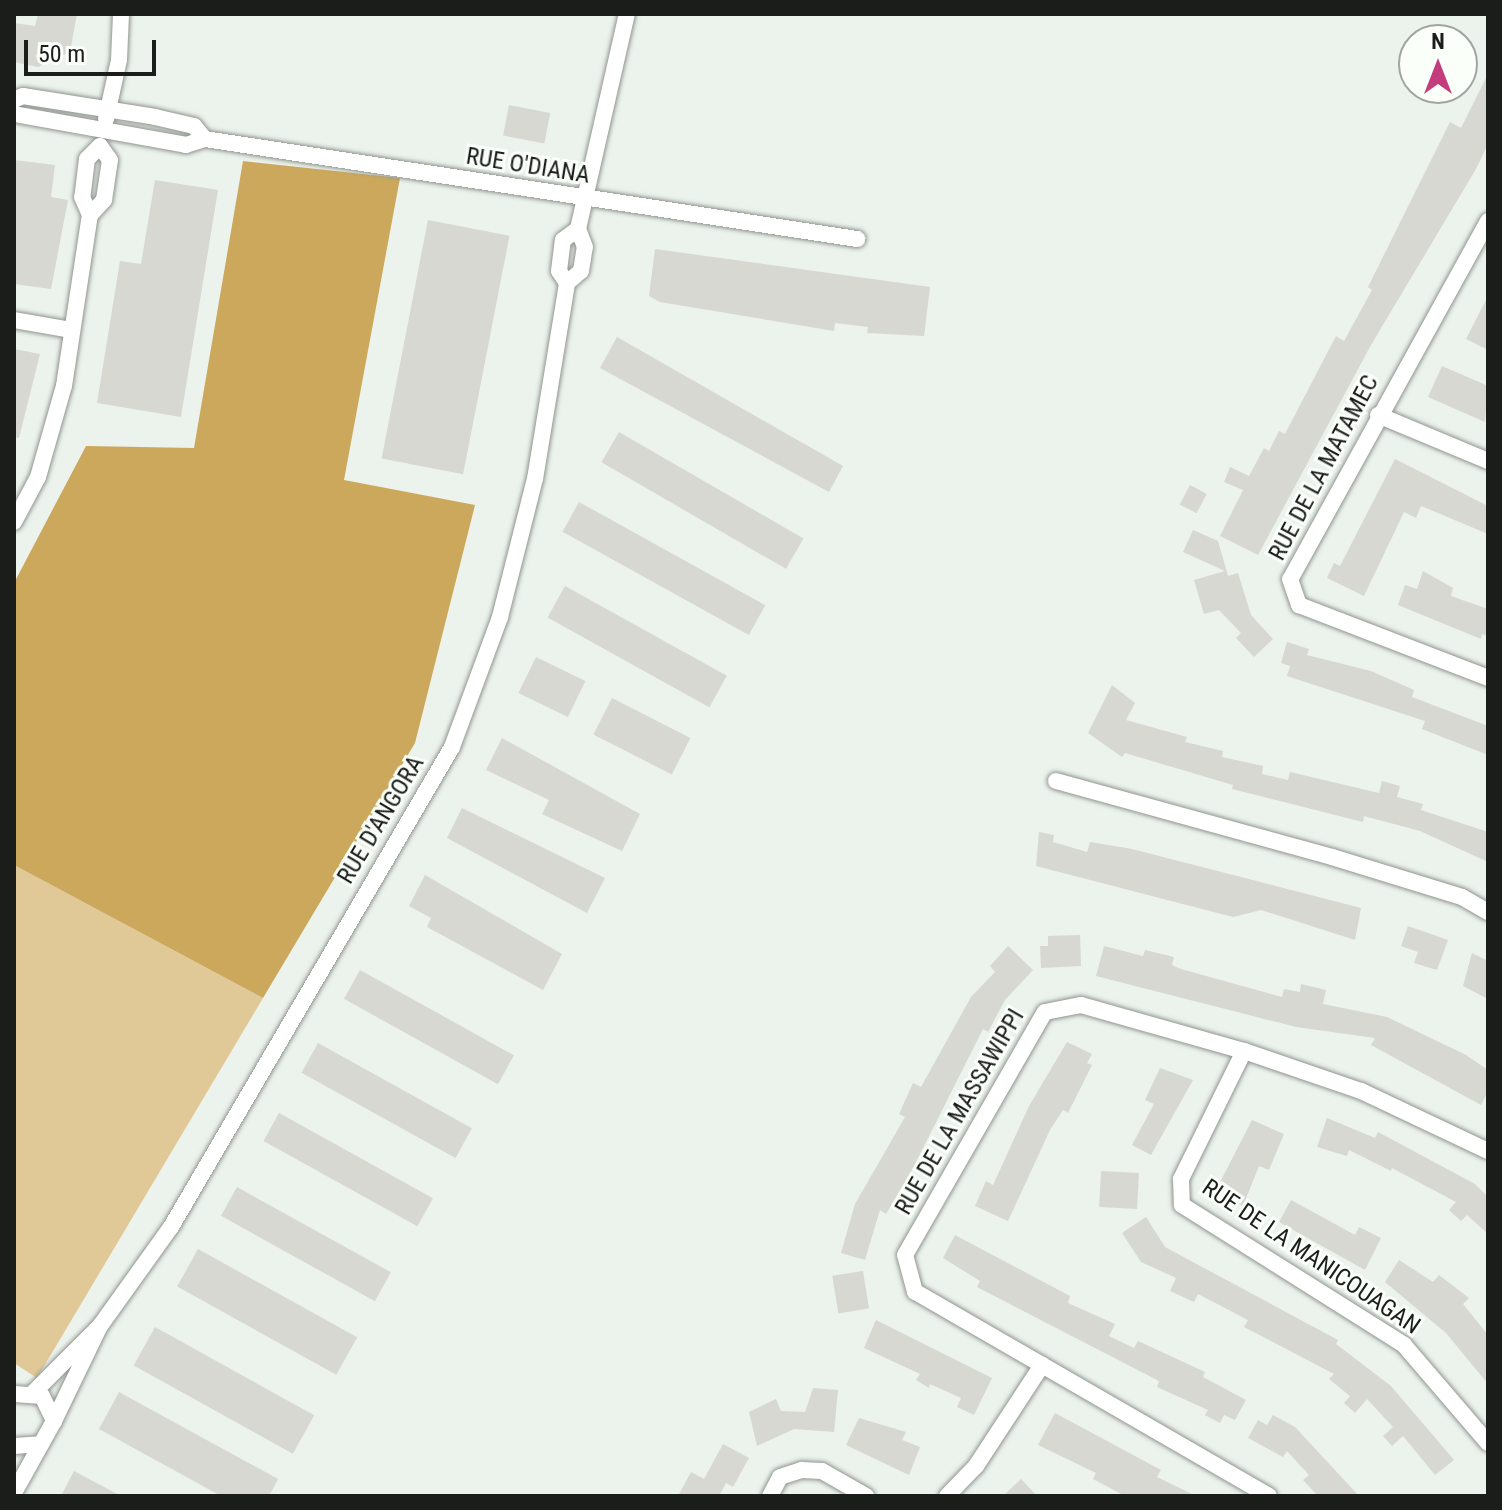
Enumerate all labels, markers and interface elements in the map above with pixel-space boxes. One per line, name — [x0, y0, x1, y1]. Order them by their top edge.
scale bar — [28, 24, 160, 74]
north arrow — [1398, 24, 1478, 104]
text: N — [1431, 29, 1445, 54]
text: 50 m — [38, 40, 85, 68]
street label: RUE O'DIANA — [464, 142, 592, 190]
street label: RUE DE LA MATAMEC — [1263, 371, 1385, 565]
street label: RUE D'ANGORA — [332, 751, 430, 889]
street label: RUE DE LA MASSAWIPPI — [889, 1004, 1031, 1220]
street label: RUE DE LA MANICOUAGAN — [1197, 1173, 1425, 1341]

